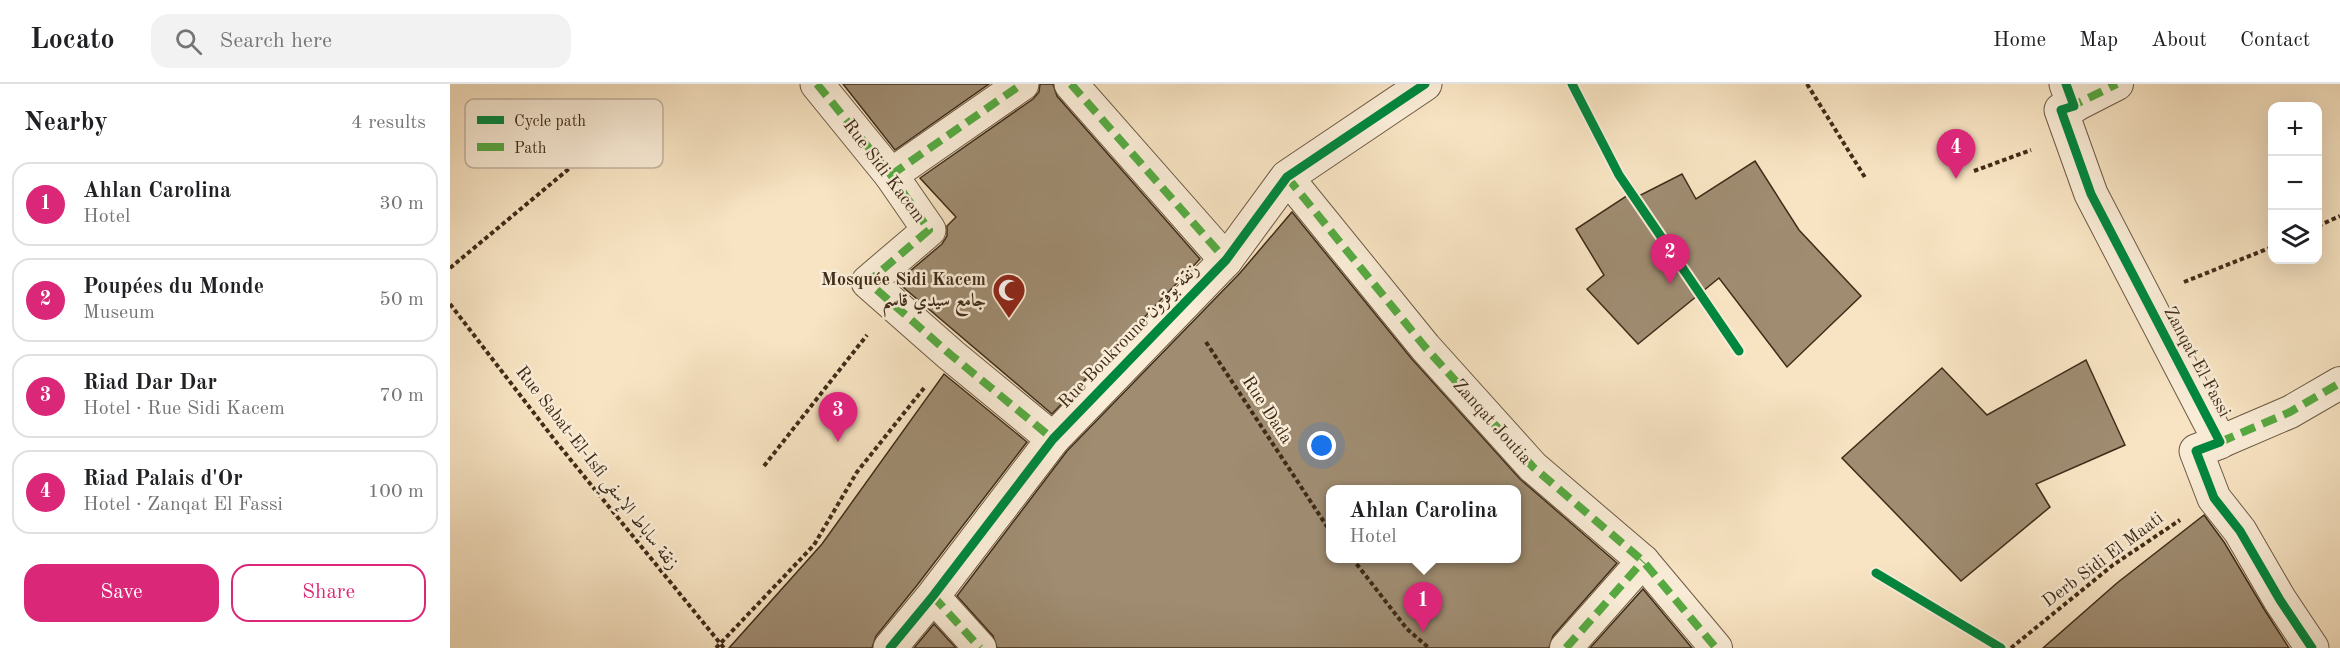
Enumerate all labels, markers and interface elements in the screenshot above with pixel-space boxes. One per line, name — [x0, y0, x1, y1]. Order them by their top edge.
search box — [151, 14, 571, 68]
icon: search — [172, 25, 205, 58]
text: Locato — [30, 27, 115, 55]
text: Search here — [220, 30, 332, 52]
text: Home — [1993, 30, 2046, 51]
text: Map — [2079, 30, 2118, 51]
text: About — [2151, 30, 2207, 51]
text: Contact — [2240, 30, 2310, 51]
legend — [465, 99, 663, 168]
map controls — [2268, 102, 2322, 264]
button: + — [2268, 102, 2322, 156]
text: Nearby — [24, 110, 108, 136]
text: 4 results — [351, 113, 426, 133]
text: Cycle path — [514, 114, 586, 130]
street label: Rue Sidi Kacem — [839, 116, 929, 226]
pin: 4 — [1936, 130, 1976, 179]
text: Path — [514, 141, 547, 157]
button: − — [2268, 156, 2322, 210]
text: Ahlan Carolina — [83, 180, 231, 202]
text: 1 — [40, 194, 51, 214]
text: 30 m — [379, 194, 424, 214]
text: Hotel — [83, 207, 130, 227]
button: layers — [2268, 210, 2322, 264]
pin: 2 — [1650, 234, 1690, 284]
street label: Rue Boukroune زنقة بوقرون — [1055, 260, 1204, 413]
place label: Mosquée Sidi Kacem جامع سيدي قاسم — [821, 271, 986, 318]
mosque icon: Mosquée Sidi Kacem جامع سيدي قاسم — [991, 272, 1027, 319]
text: Poupées du Monde — [83, 276, 264, 298]
text: 2 — [40, 290, 51, 310]
text: 50 m — [379, 290, 424, 310]
text: Museum — [83, 303, 155, 323]
street label: Zanqat El Fassi — [2160, 304, 2234, 420]
street label: Rue Sabat-El-Isfi زنقة ساباط الإسفي — [506, 363, 682, 578]
text: Riad Dar Dar — [83, 372, 217, 394]
street label: Rue Dada — [1238, 373, 1296, 447]
street label: Zanqat Joutia — [1449, 376, 1535, 468]
text: 3 — [40, 386, 51, 406]
text: 70 m — [379, 386, 424, 406]
pin: 3 — [818, 392, 858, 442]
text: Hotel · Rue Sidi Kacem — [83, 399, 285, 419]
your location — [1307, 431, 1336, 460]
text: Riad Palais d'Or — [83, 468, 243, 490]
text: 4 — [40, 482, 51, 502]
text: 100 m — [368, 482, 424, 502]
popup — [1326, 485, 1521, 563]
text: Hotel · Zanqat El Fassi — [83, 495, 283, 515]
text: Ahlan Carolina — [1349, 500, 1498, 522]
street label: Derb Sidi El Maati — [2039, 509, 2167, 611]
text: Hotel — [1349, 527, 1397, 547]
button: Save — [24, 564, 219, 622]
button: Share — [231, 564, 426, 622]
pin: 1 — [1404, 582, 1442, 632]

